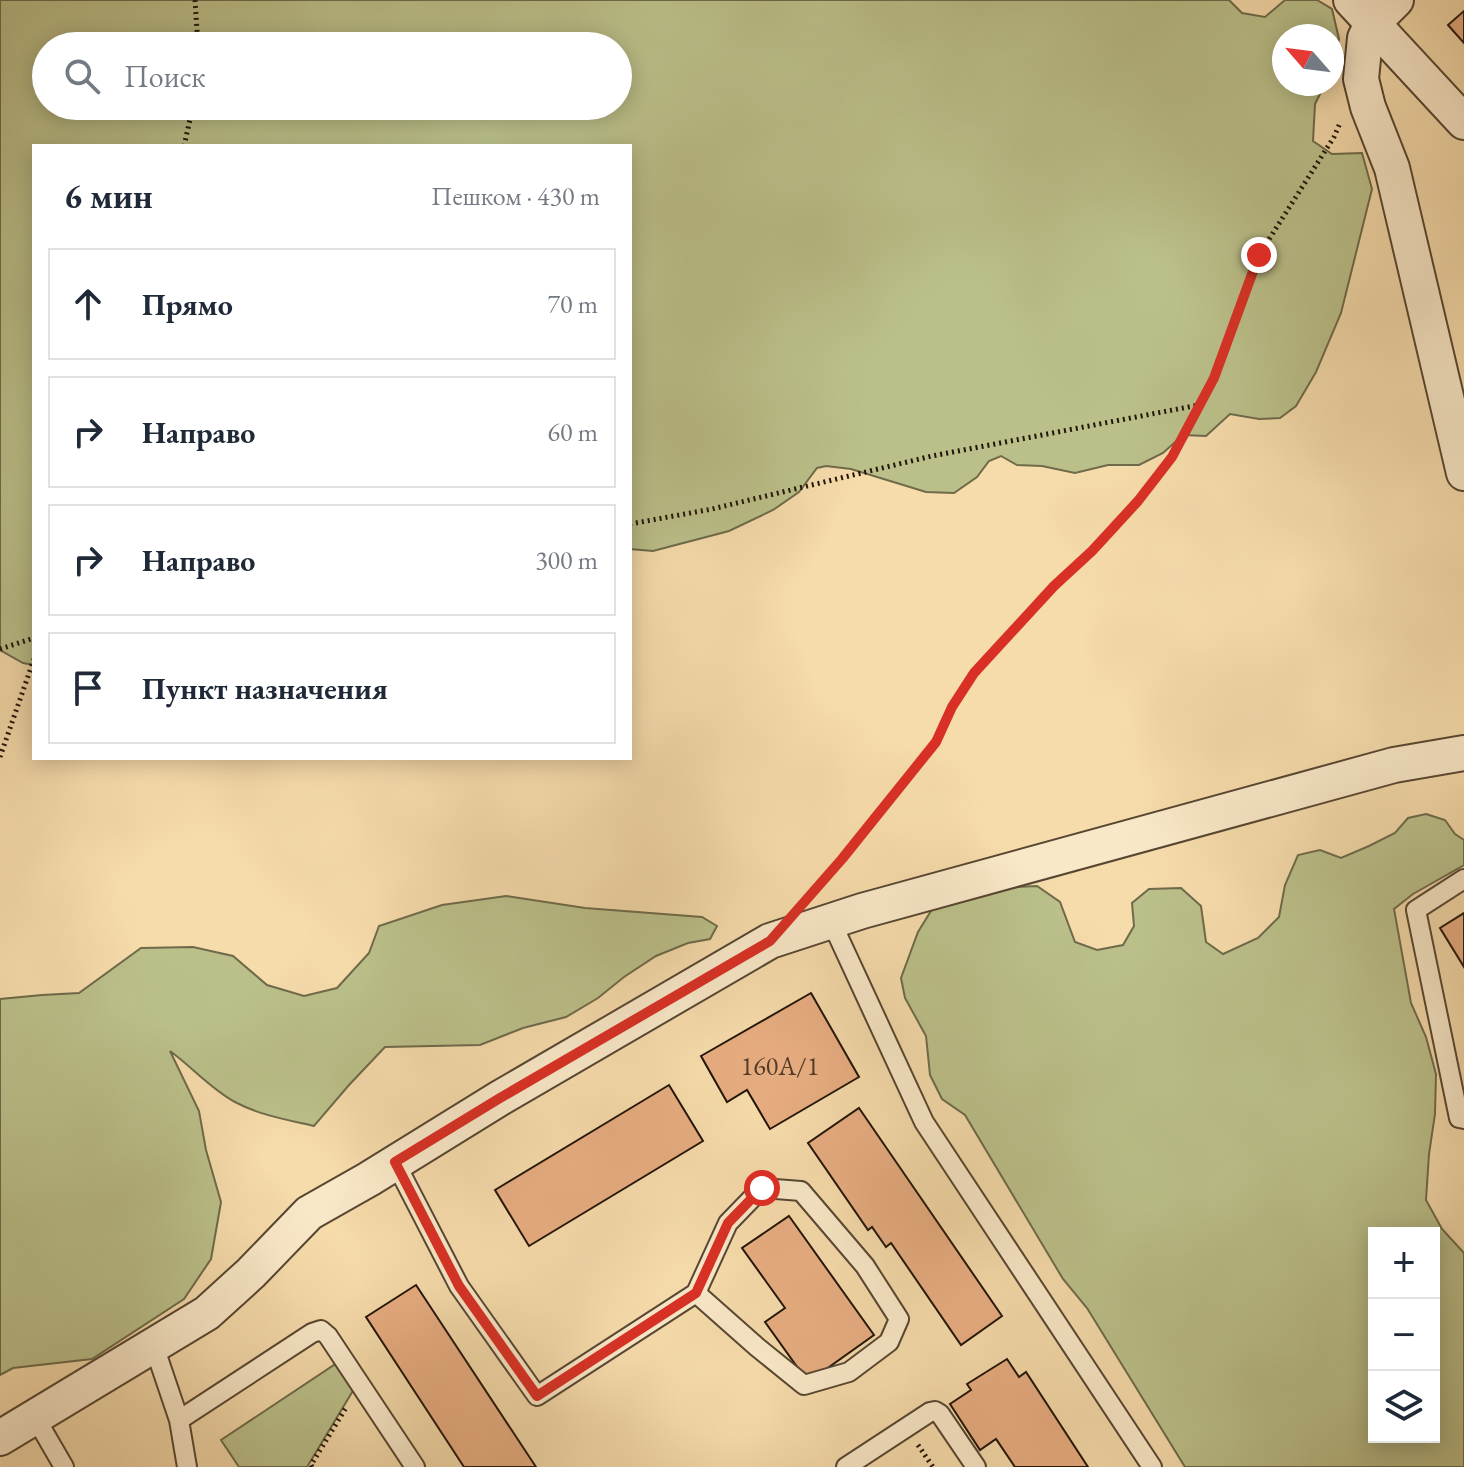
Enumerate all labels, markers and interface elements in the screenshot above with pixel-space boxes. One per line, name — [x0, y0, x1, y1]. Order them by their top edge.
north arrow — [1272, 24, 1344, 96]
search box — [32, 32, 632, 120]
icon: search — [60, 54, 104, 98]
text: Поиск — [124, 57, 206, 96]
text: 6 мин — [64, 174, 153, 218]
text: Пешком · 430 m — [431, 179, 600, 213]
route end — [1241, 237, 1277, 273]
icon: ahead — [66, 282, 110, 326]
text: Прямо — [142, 285, 233, 324]
text: 70 m — [548, 287, 598, 321]
icon: right — [66, 410, 110, 454]
text: Направо — [142, 413, 255, 452]
text: 60 m — [548, 415, 598, 449]
icon: right — [66, 538, 110, 582]
text: Направо — [142, 541, 255, 580]
text: 300 m — [535, 543, 598, 577]
icon: arrive — [66, 666, 110, 710]
text: Пункт назначения — [142, 669, 388, 708]
house number: 160А/1 — [741, 1049, 819, 1083]
route start — [744, 1170, 780, 1206]
map controls — [1368, 1227, 1440, 1443]
button: + — [1368, 1227, 1440, 1299]
button: − — [1368, 1299, 1440, 1371]
button: layers — [1368, 1371, 1440, 1443]

